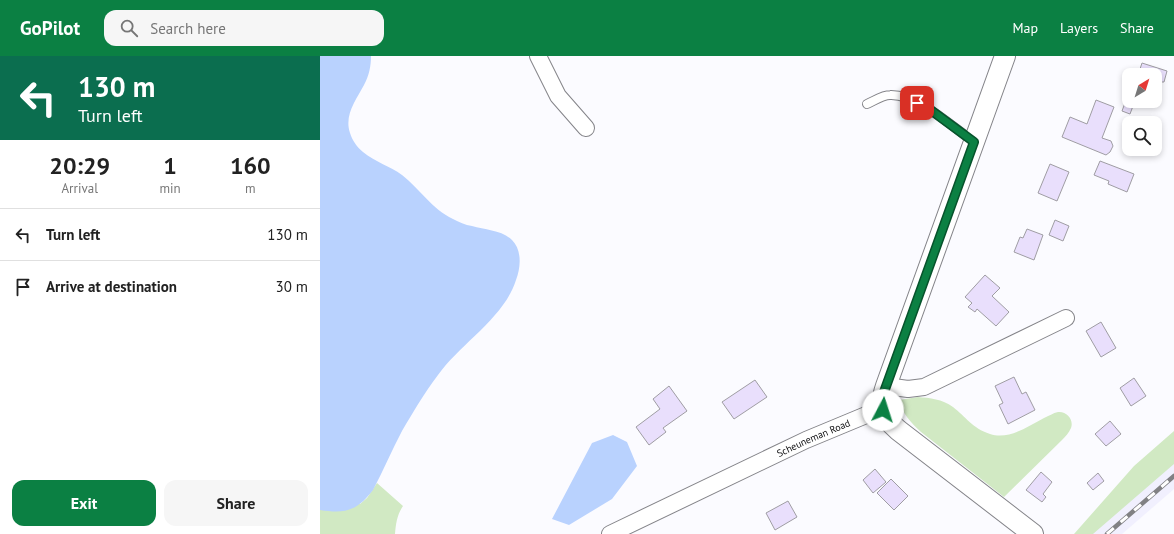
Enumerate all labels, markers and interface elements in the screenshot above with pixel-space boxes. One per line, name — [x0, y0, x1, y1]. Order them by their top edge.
search box — [104, 10, 384, 46]
text: GoPilot — [20, 16, 80, 40]
icon: search — [118, 17, 140, 39]
text: Search here — [150, 19, 226, 38]
text: Map — [1012, 19, 1038, 37]
text: Layers — [1060, 19, 1098, 37]
text: Share — [1120, 19, 1154, 37]
text: 130 m — [78, 68, 155, 105]
north arrow — [1122, 68, 1162, 108]
map controls — [1122, 68, 1162, 156]
icon: left — [12, 72, 64, 124]
pin — [900, 86, 934, 120]
icon: arrive — [906, 92, 928, 114]
text: Turn left — [78, 104, 143, 127]
button: search — [1122, 116, 1162, 156]
text: 20:29 — [49, 150, 110, 181]
text: 1 — [163, 150, 177, 181]
text: 160 — [230, 150, 271, 181]
text: Arrival — [62, 180, 98, 197]
text: min — [159, 180, 181, 197]
text: m — [245, 180, 256, 197]
icon: left — [12, 224, 34, 246]
text: Turn left — [46, 225, 100, 244]
text: 130 m — [267, 225, 308, 244]
icon: arrive — [12, 276, 34, 298]
text: Arrive at destination — [46, 277, 177, 296]
text: 30 m — [275, 277, 308, 296]
position arrow — [862, 389, 904, 431]
street label: Scheuneman Road — [775, 416, 852, 460]
button: Exit — [12, 480, 156, 526]
button: Share — [164, 480, 308, 526]

